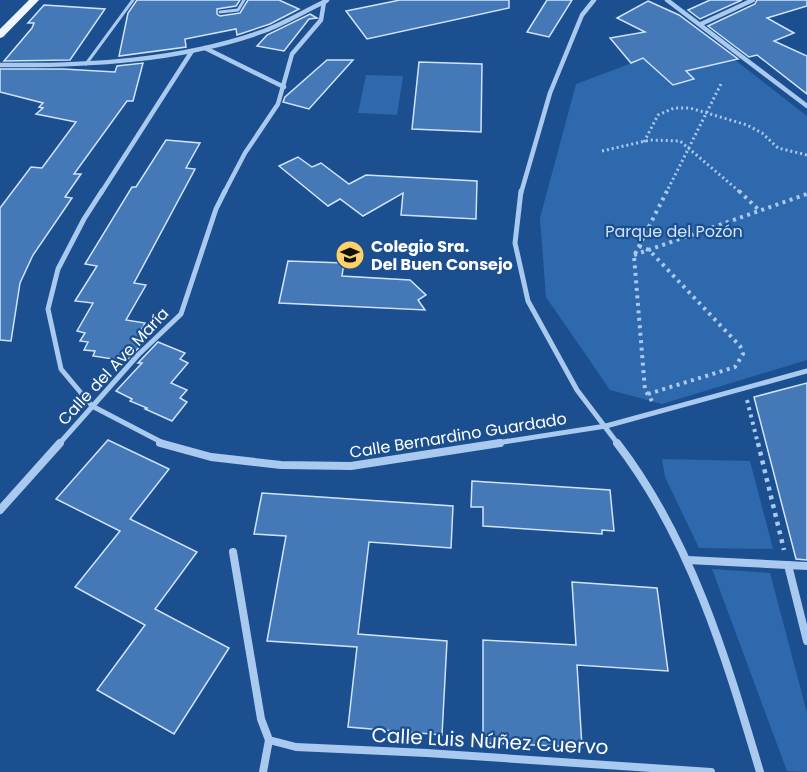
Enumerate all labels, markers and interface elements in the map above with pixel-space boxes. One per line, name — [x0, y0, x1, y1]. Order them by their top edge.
park label: Parque del Pozón — [605, 220, 743, 243]
place label: Colegio Sra. Del Buen Consejo — [371, 235, 513, 276]
school or university icon: Colegio Sra. Del Buen Consejo — [334, 239, 366, 271]
street label: Calle del Ave María — [53, 302, 174, 430]
street label: Calle Bernardino Guardado — [348, 407, 568, 464]
street label: Calle Luis Núñez Cuervo — [371, 721, 609, 761]

